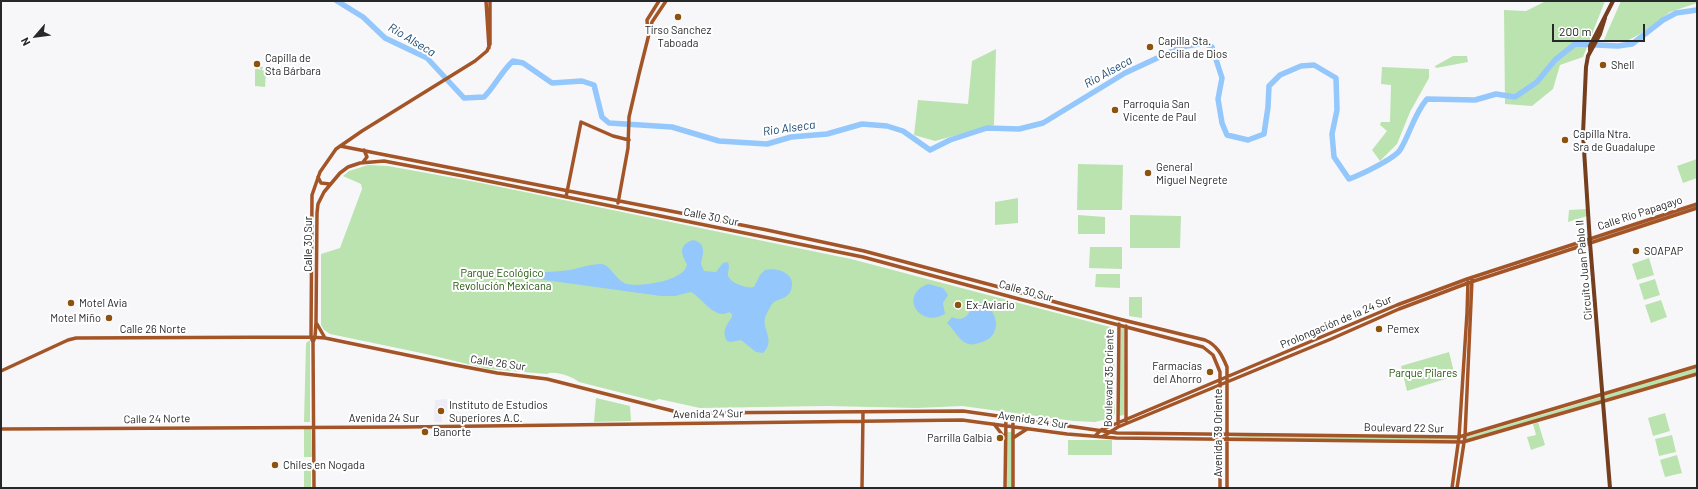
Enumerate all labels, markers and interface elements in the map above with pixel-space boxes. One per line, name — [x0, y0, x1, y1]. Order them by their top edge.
marker: Tirso Sanchez Taboada — [673, 12, 683, 22]
north arrow — [16, 16, 56, 56]
scale bar — [1554, 16, 1647, 42]
water label: Rio Alseca — [386, 20, 438, 60]
place label: Tirso Sanchez Taboada — [645, 23, 711, 49]
text: 200 m — [1559, 24, 1591, 38]
place label: Capilla Sta. Cecilia de Dios — [1158, 34, 1227, 60]
text: N — [18, 36, 32, 48]
marker: Capilla Sta. Cecilia de Dios — [1145, 42, 1155, 52]
place label: Capilla de Sta Bárbara — [265, 51, 321, 77]
water label: Rio Alseca — [1081, 53, 1135, 91]
place label: Shell — [1611, 58, 1634, 72]
marker: Capilla de Sta Bárbara — [252, 59, 262, 69]
marker: Shell — [1598, 60, 1608, 70]
place label: Parroquia San Vicente de Paul — [1123, 97, 1196, 123]
marker: Parroquia San Vicente de Paul — [1110, 105, 1120, 115]
water label: Rio Alseca — [762, 117, 816, 139]
place label: Capilla Ntra. Sra de Guadalupe — [1573, 127, 1655, 153]
marker: Capilla Ntra. Sra de Guadalupe — [1560, 135, 1570, 145]
place label: General Miguel Negrete — [1156, 160, 1228, 186]
marker: General Miguel Negrete — [1143, 168, 1153, 178]
street label: Calle Río Papagayo — [1596, 193, 1684, 233]
street label: Calle 30 Sur — [682, 205, 740, 229]
street label: Calle 30 Sur — [301, 216, 315, 272]
street label: Circuito Juan Pablo II — [1573, 219, 1595, 321]
place label: SOAPAP — [1644, 244, 1683, 258]
marker: SOAPAP — [1631, 246, 1641, 256]
park label: Parque Ecológico Revolución Mexicana — [453, 266, 551, 292]
street label: Calle 30 Sur — [997, 277, 1055, 305]
street label: Prolongación de la 24 Sur — [1278, 293, 1394, 351]
place label: Motel Avia — [79, 296, 127, 310]
marker: Motel Avia — [66, 298, 76, 308]
place label: Ex-Aviario — [966, 298, 1015, 312]
marker: Ex-Aviario — [953, 300, 963, 310]
place label: Motel Miño — [50, 311, 101, 325]
marker: Motel Miño — [104, 313, 114, 323]
street label: Calle 26 Norte — [120, 322, 186, 336]
place label: Pemex — [1387, 322, 1419, 336]
marker: Pemex — [1374, 324, 1384, 334]
street label: Boulevard 35 Oriente — [1102, 329, 1116, 427]
street label: Calle 26 Sur — [470, 353, 526, 373]
place label: Farmacias del Ahorro — [1152, 359, 1202, 385]
park label: Parque Pilares — [1389, 366, 1457, 380]
marker: Farmacias del Ahorro — [1205, 367, 1215, 377]
street label: Avenida 39 Oriente — [1211, 389, 1225, 477]
place label: Instituto de Estudios Superiores A.C. — [449, 398, 548, 424]
marker: Instituto de Estudios Superiores A.C. — [436, 406, 446, 416]
street label: Avenida 24 Sur — [673, 407, 743, 421]
street label: Avenida 24 Sur — [997, 409, 1069, 431]
street label: Avenida 24 Sur — [349, 411, 419, 425]
street label: Calle 24 Norte — [123, 412, 191, 426]
street label: Boulevard 22 Sur — [1364, 421, 1444, 435]
place label: Banorte — [433, 425, 471, 439]
marker: Banorte — [420, 427, 430, 437]
place label: Parrilla Galbia — [927, 431, 992, 445]
marker: Parrilla Galbia — [995, 433, 1005, 443]
place label: Chiles en Nogada — [283, 458, 365, 472]
marker: Chiles en Nogada — [270, 460, 280, 470]

